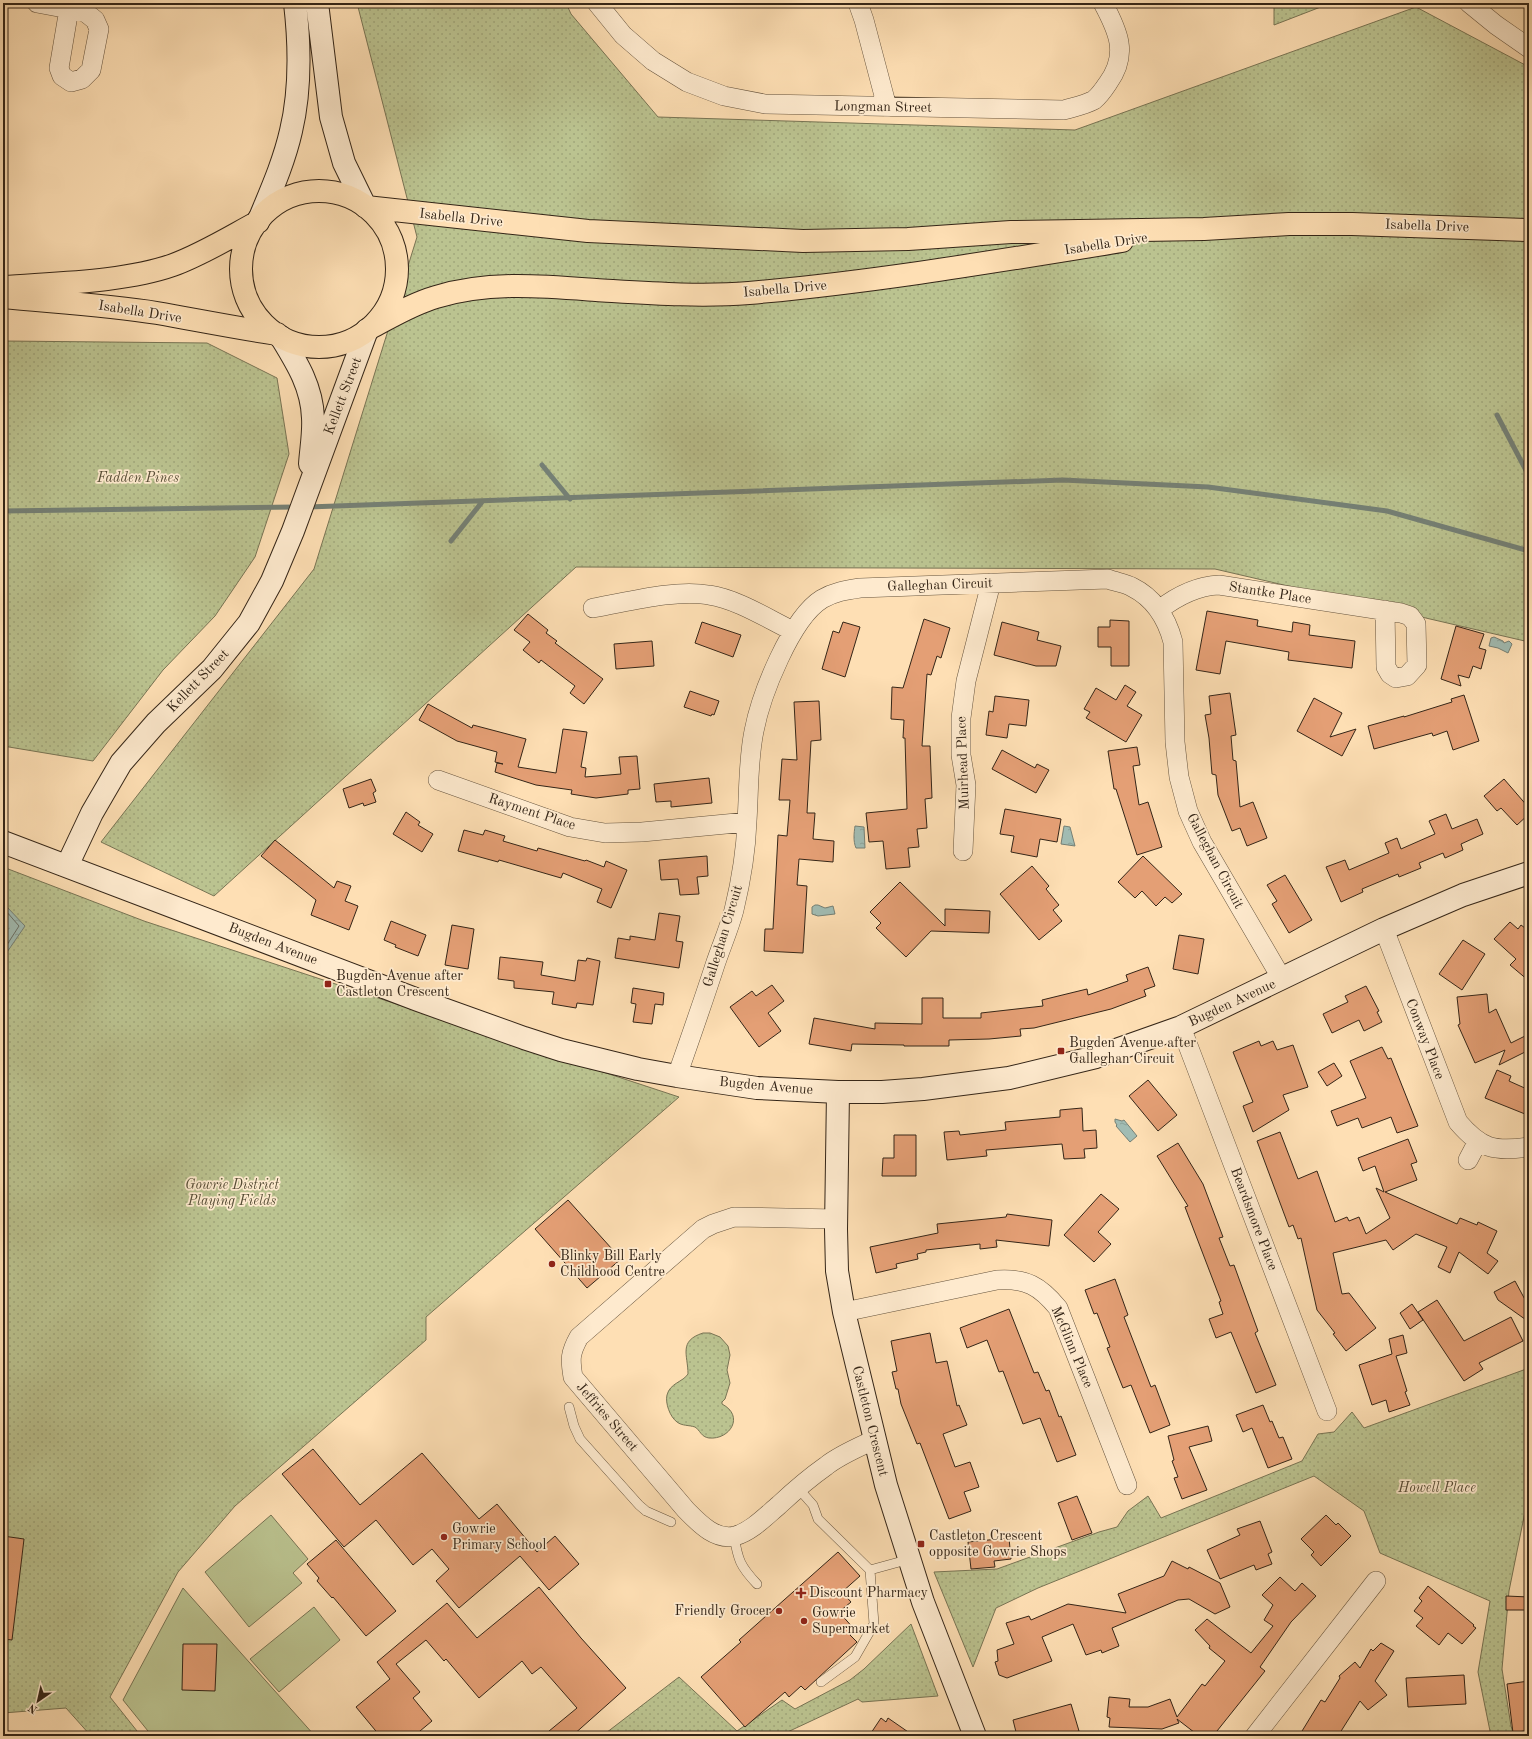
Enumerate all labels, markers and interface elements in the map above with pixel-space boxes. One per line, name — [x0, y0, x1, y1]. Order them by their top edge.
street label: Longman Street — [834, 99, 932, 115]
street label: Isabella Drive — [418, 207, 504, 229]
street label: Isabella Drive — [1385, 218, 1469, 234]
street label: Isabella Drive — [1063, 231, 1149, 257]
street label: Isabella Drive — [742, 278, 828, 300]
street label: Isabella Drive — [97, 299, 183, 325]
street label: Kellett Street — [322, 355, 364, 437]
park label: Fadden Pines — [96, 471, 179, 485]
street label: Galleghan Circuit — [887, 576, 993, 594]
street label: Stantke Place — [1228, 580, 1312, 606]
street label: Kellett Street — [165, 647, 232, 715]
street label: Muirhead Place — [954, 716, 972, 810]
street label: Rayment Place — [487, 791, 577, 833]
street label: Galleghan Circuit — [1184, 811, 1246, 911]
street label: Galleghan Circuit — [701, 883, 745, 989]
street label: Bugden Avenue — [226, 921, 320, 967]
place label: Bugden Avenue after Castleton Crescent — [336, 969, 463, 999]
street label: Bugden Avenue — [1186, 977, 1278, 1029]
marker: Bugden Avenue after Castleton Crescent — [323, 979, 333, 989]
street label: Conway Place — [1403, 997, 1447, 1081]
place label: Bugden Avenue after Galleghan Circuit — [1069, 1036, 1196, 1066]
marker: Bugden Avenue after Galleghan Circuit — [1056, 1046, 1066, 1056]
street label: Bugden Avenue — [718, 1075, 814, 1097]
street label: Beardsmore Place — [1228, 1166, 1280, 1272]
park label: Gowrie District Playing Fields — [185, 1178, 279, 1209]
place label: Blinky Bill Early Childhood Centre — [560, 1249, 665, 1279]
marker: Blinky Bill Early Childhood Centre — [547, 1259, 557, 1269]
street label: McGlinn Place — [1049, 1304, 1095, 1390]
street label: Castleton Crescent — [849, 1364, 891, 1478]
street label: Jeffries Street — [573, 1380, 641, 1454]
park label: Howell Place — [1397, 1481, 1476, 1495]
place label: Gowrie Primary School — [452, 1522, 546, 1552]
place label: Castleton Crescent opposite Gowrie Shops — [929, 1529, 1067, 1559]
marker: Gowrie Primary School — [439, 1532, 449, 1542]
marker: Castleton Crescent opposite Gowrie Shops — [916, 1539, 926, 1549]
place label: Discount Pharmacy — [809, 1586, 929, 1600]
marker: Discount Pharmacy — [796, 1588, 806, 1598]
place label: Friendly Grocer — [675, 1604, 771, 1618]
marker: Friendly Grocer — [774, 1606, 784, 1616]
place label: Gowrie Supermarket — [812, 1606, 890, 1636]
marker: Gowrie Supermarket — [799, 1616, 809, 1626]
north arrow — [18, 1681, 58, 1721]
text: N — [26, 1701, 40, 1715]

